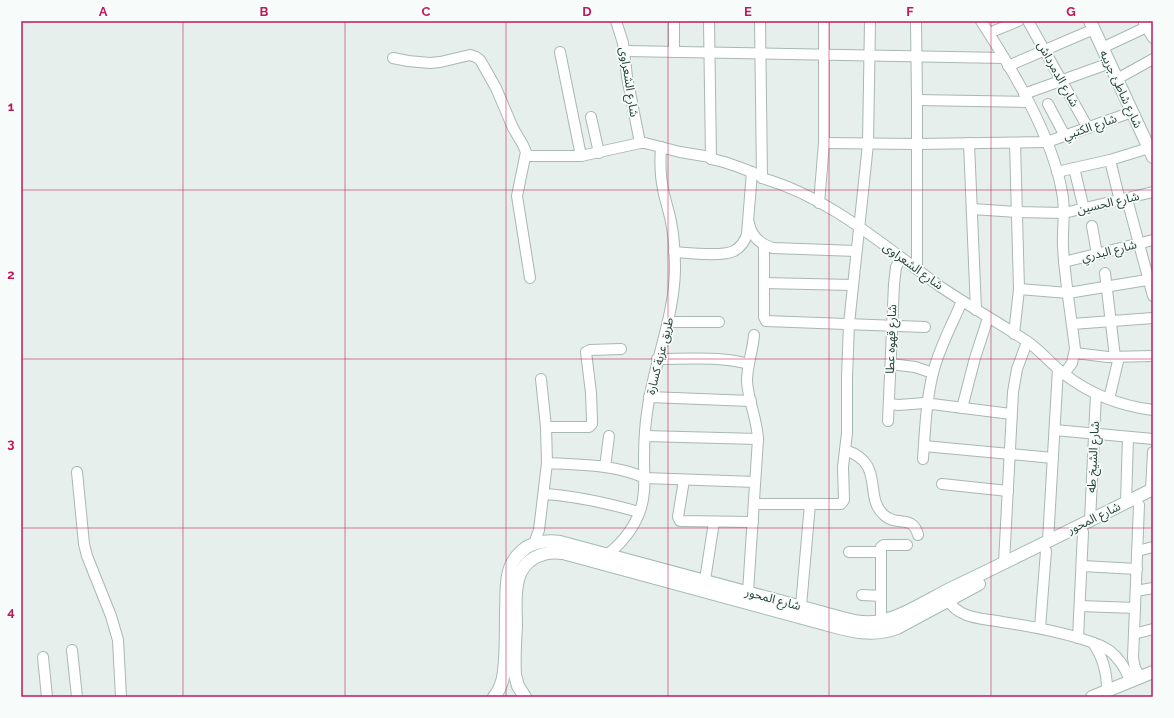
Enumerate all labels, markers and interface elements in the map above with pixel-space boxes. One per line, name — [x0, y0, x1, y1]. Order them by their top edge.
text: A — [99, 4, 108, 19]
text: B — [260, 4, 269, 19]
text: C — [422, 4, 431, 19]
text: D — [582, 4, 592, 19]
text: E — [744, 4, 752, 19]
text: F — [906, 4, 914, 19]
text: G — [1066, 4, 1076, 19]
street label: شارع الدمرداش — [1033, 39, 1082, 110]
street label: شارع الشعراوى — [615, 46, 641, 118]
street label: شارع شاطئ جريبه — [1095, 48, 1145, 131]
text: 1 — [8, 99, 15, 114]
street label: شارع الكتبي — [1061, 111, 1120, 145]
street label: شارع الحسين — [1075, 189, 1141, 219]
street label: شارع البدري — [1080, 237, 1139, 267]
street label: شارع الشعراوى — [879, 240, 946, 294]
text: 2 — [7, 267, 15, 282]
street label: شارع قهوه عطا — [883, 304, 901, 374]
street label: طريق عزبة كسارة — [644, 316, 677, 396]
street label: شارع الشيخ طه — [1084, 421, 1104, 493]
text: 3 — [7, 436, 15, 451]
street label: شارع المحور — [1064, 499, 1124, 539]
street label: شارع المحور — [742, 585, 802, 615]
text: 4 — [7, 604, 15, 619]

